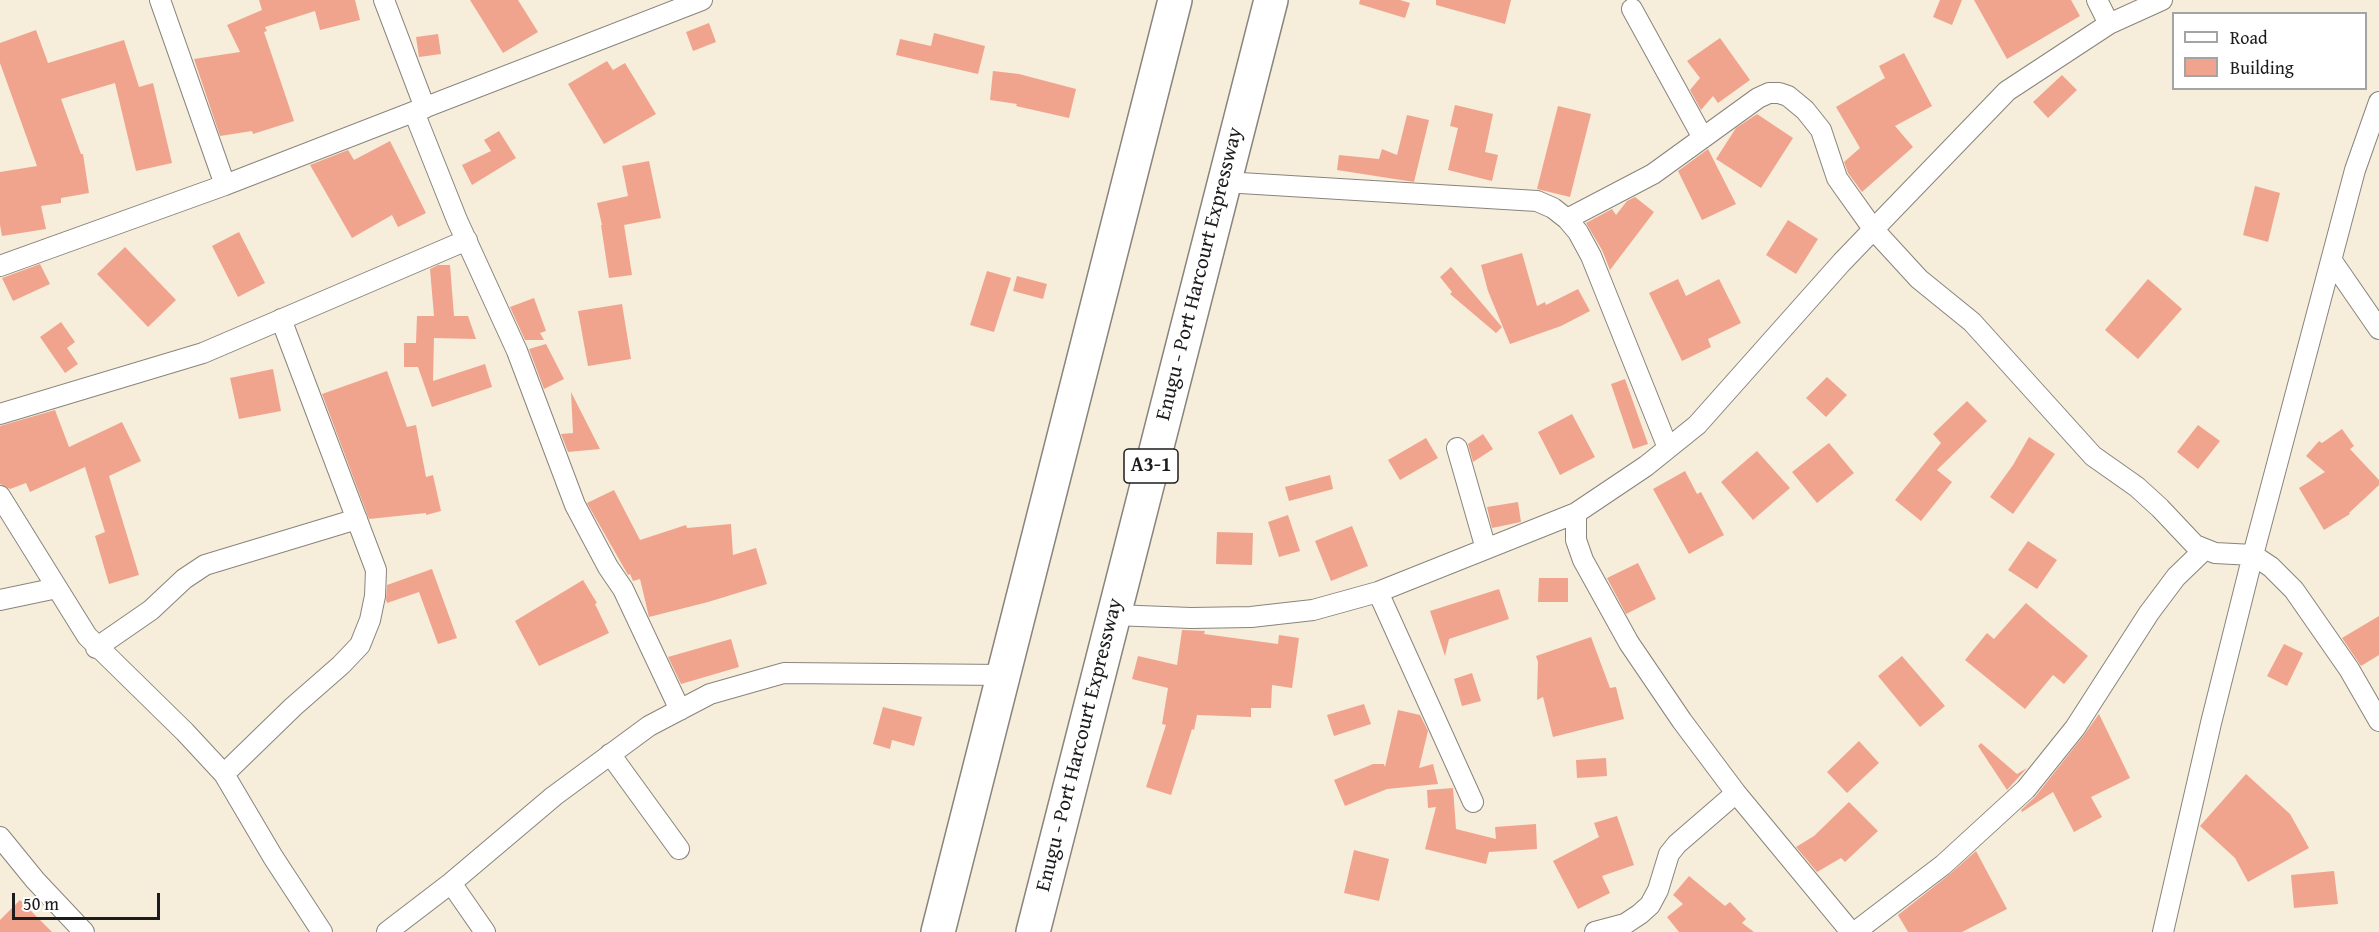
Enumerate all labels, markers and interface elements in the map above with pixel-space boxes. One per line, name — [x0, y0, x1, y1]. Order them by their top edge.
legend — [2172, 12, 2367, 90]
text: Road — [2230, 24, 2268, 51]
text: Building — [2230, 54, 2294, 81]
street label: Enugu - Port Harcourt Expressway — [1151, 125, 1249, 423]
road number: A3-1 — [1124, 449, 1178, 483]
street label: Enugu - Port Harcourt Expressway — [1031, 596, 1129, 894]
scale bar — [15, 881, 164, 919]
text: 50 m — [23, 890, 59, 917]

